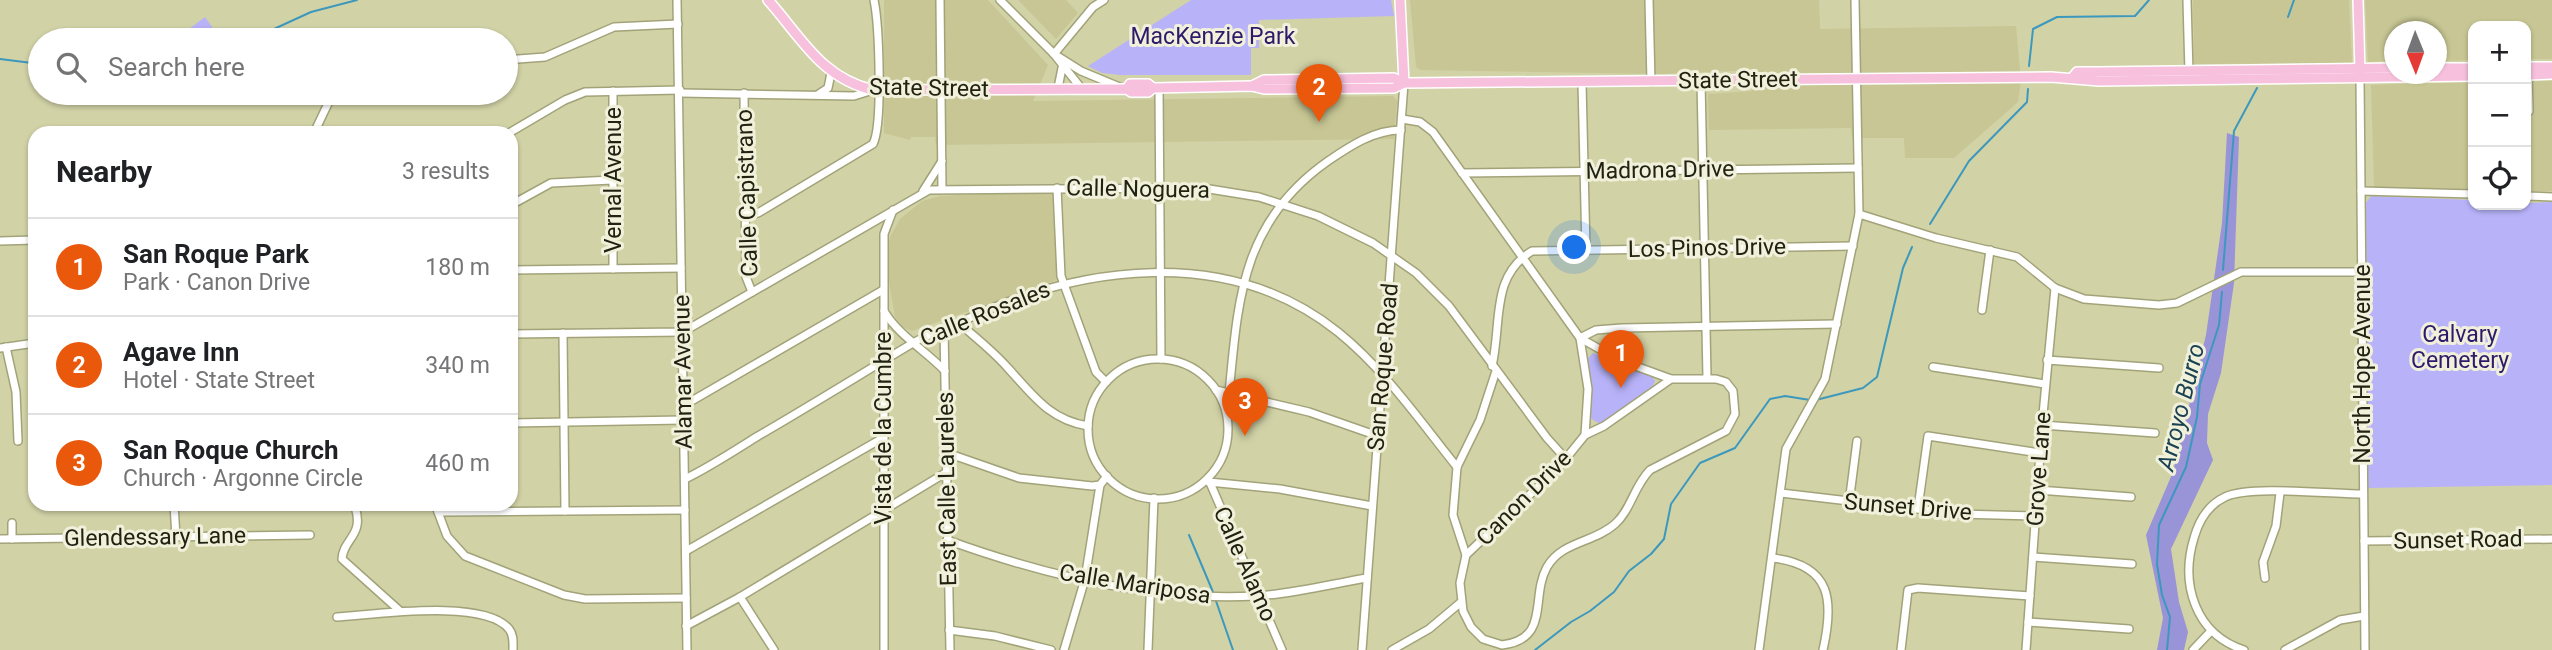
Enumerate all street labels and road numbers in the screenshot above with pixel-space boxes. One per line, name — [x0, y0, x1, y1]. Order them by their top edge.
street label: State Street — [1678, 65, 1798, 95]
street label: State Street — [869, 73, 989, 103]
street label: Vernal Avenue — [600, 107, 627, 253]
street label: Calle Capistrano — [731, 109, 763, 277]
street label: Madrona Drive — [1585, 155, 1735, 185]
street label: Calle Noguera — [1066, 174, 1210, 204]
street label: Los Pinos Drive — [1628, 233, 1786, 263]
street label: North Hope Avenue — [2349, 264, 2376, 464]
street label: Calle Rosales — [916, 276, 1054, 352]
street label: San Roque Road — [1362, 282, 1404, 452]
street label: Alamar Avenue — [668, 295, 698, 449]
street label: Vista de la Cumbre — [870, 331, 897, 525]
street label: East Calle Laureles — [932, 392, 962, 586]
street label: Grove Lane — [2022, 411, 2056, 527]
street label: Canon Drive — [1471, 445, 1577, 551]
street label: Sunset Drive — [1843, 488, 1973, 526]
street label: Calle Alamo — [1208, 502, 1282, 626]
street label: Glendessary Lane — [64, 522, 246, 552]
street label: Sunset Road — [2393, 525, 2523, 555]
street label: Calle Mariposa — [1057, 559, 1213, 609]

